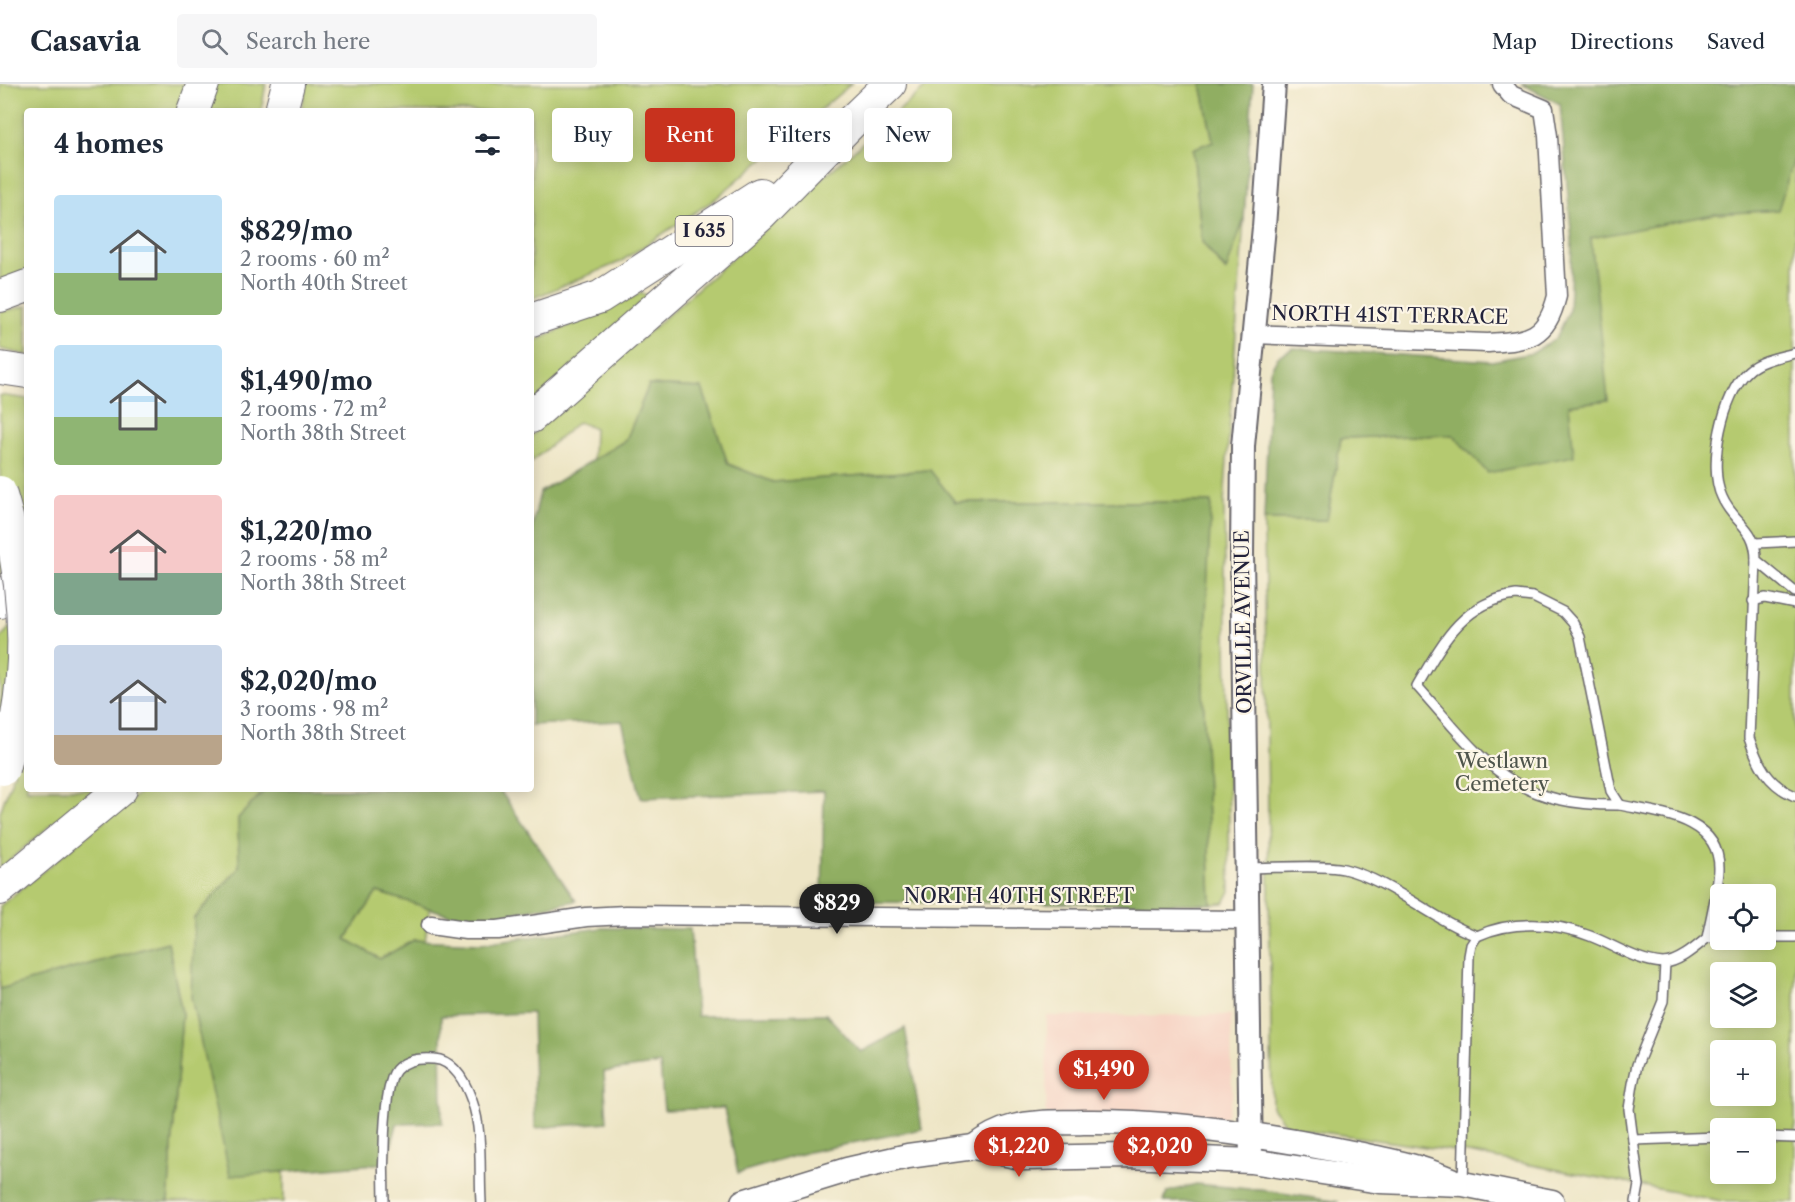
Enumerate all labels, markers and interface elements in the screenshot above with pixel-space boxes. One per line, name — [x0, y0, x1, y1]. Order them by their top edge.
search box — [177, 14, 597, 68]
text: Casavia — [30, 24, 141, 58]
icon: search — [198, 25, 231, 58]
text: Search here — [246, 28, 370, 55]
text: Map — [1492, 29, 1537, 54]
text: Directions — [1570, 29, 1674, 54]
text: Saved — [1707, 29, 1765, 54]
chip: Buy — [552, 108, 633, 162]
chip: Rent — [645, 108, 735, 162]
chip: Filters — [747, 108, 852, 162]
chip: New — [864, 108, 952, 162]
text: 4 homes — [54, 128, 164, 160]
icon: filters — [471, 128, 504, 161]
text: $829/mo — [240, 215, 353, 247]
road number: I 635 — [676, 216, 732, 246]
icon: home — [102, 219, 174, 291]
text: 2 rooms · 60 m² — [240, 247, 390, 271]
text: North 40th Street — [240, 271, 407, 295]
street label: NORTH 41ST TERRACE — [1271, 301, 1509, 329]
text: $1,490/mo — [240, 365, 373, 397]
icon: home — [102, 369, 174, 441]
text: 2 rooms · 72 m² — [240, 397, 387, 421]
text: North 38th Street — [240, 421, 406, 445]
text: $1,220/mo — [240, 515, 372, 547]
icon: home — [102, 519, 174, 591]
street label: ORVILLE AVENUE — [1229, 530, 1257, 714]
text: 2 rooms · 58 m² — [240, 547, 388, 571]
text: North 38th Street — [240, 571, 406, 595]
text: $2,020/mo — [240, 665, 377, 697]
icon: home — [102, 669, 174, 741]
text: 3 rooms · 98 m² — [240, 697, 388, 721]
text: North 38th Street — [240, 721, 406, 745]
park label: Westlawn Cemetery — [1455, 749, 1550, 796]
pin: $829 — [801, 884, 873, 935]
street label: NORTH 40TH STREET — [904, 884, 1134, 908]
map controls — [1710, 884, 1776, 1184]
button: locate — [1710, 884, 1776, 950]
text: $829 — [813, 891, 861, 915]
button: layers — [1710, 962, 1776, 1028]
button: + — [1710, 1040, 1776, 1106]
pin: $1,490 — [1055, 1050, 1153, 1101]
text: $1,490 — [1073, 1057, 1135, 1081]
button: − — [1710, 1118, 1776, 1184]
pin: $1,220 — [970, 1127, 1068, 1178]
pin: $2,020 — [1111, 1127, 1209, 1178]
text: $1,220 — [988, 1134, 1050, 1158]
text: $2,020 — [1127, 1134, 1193, 1158]

